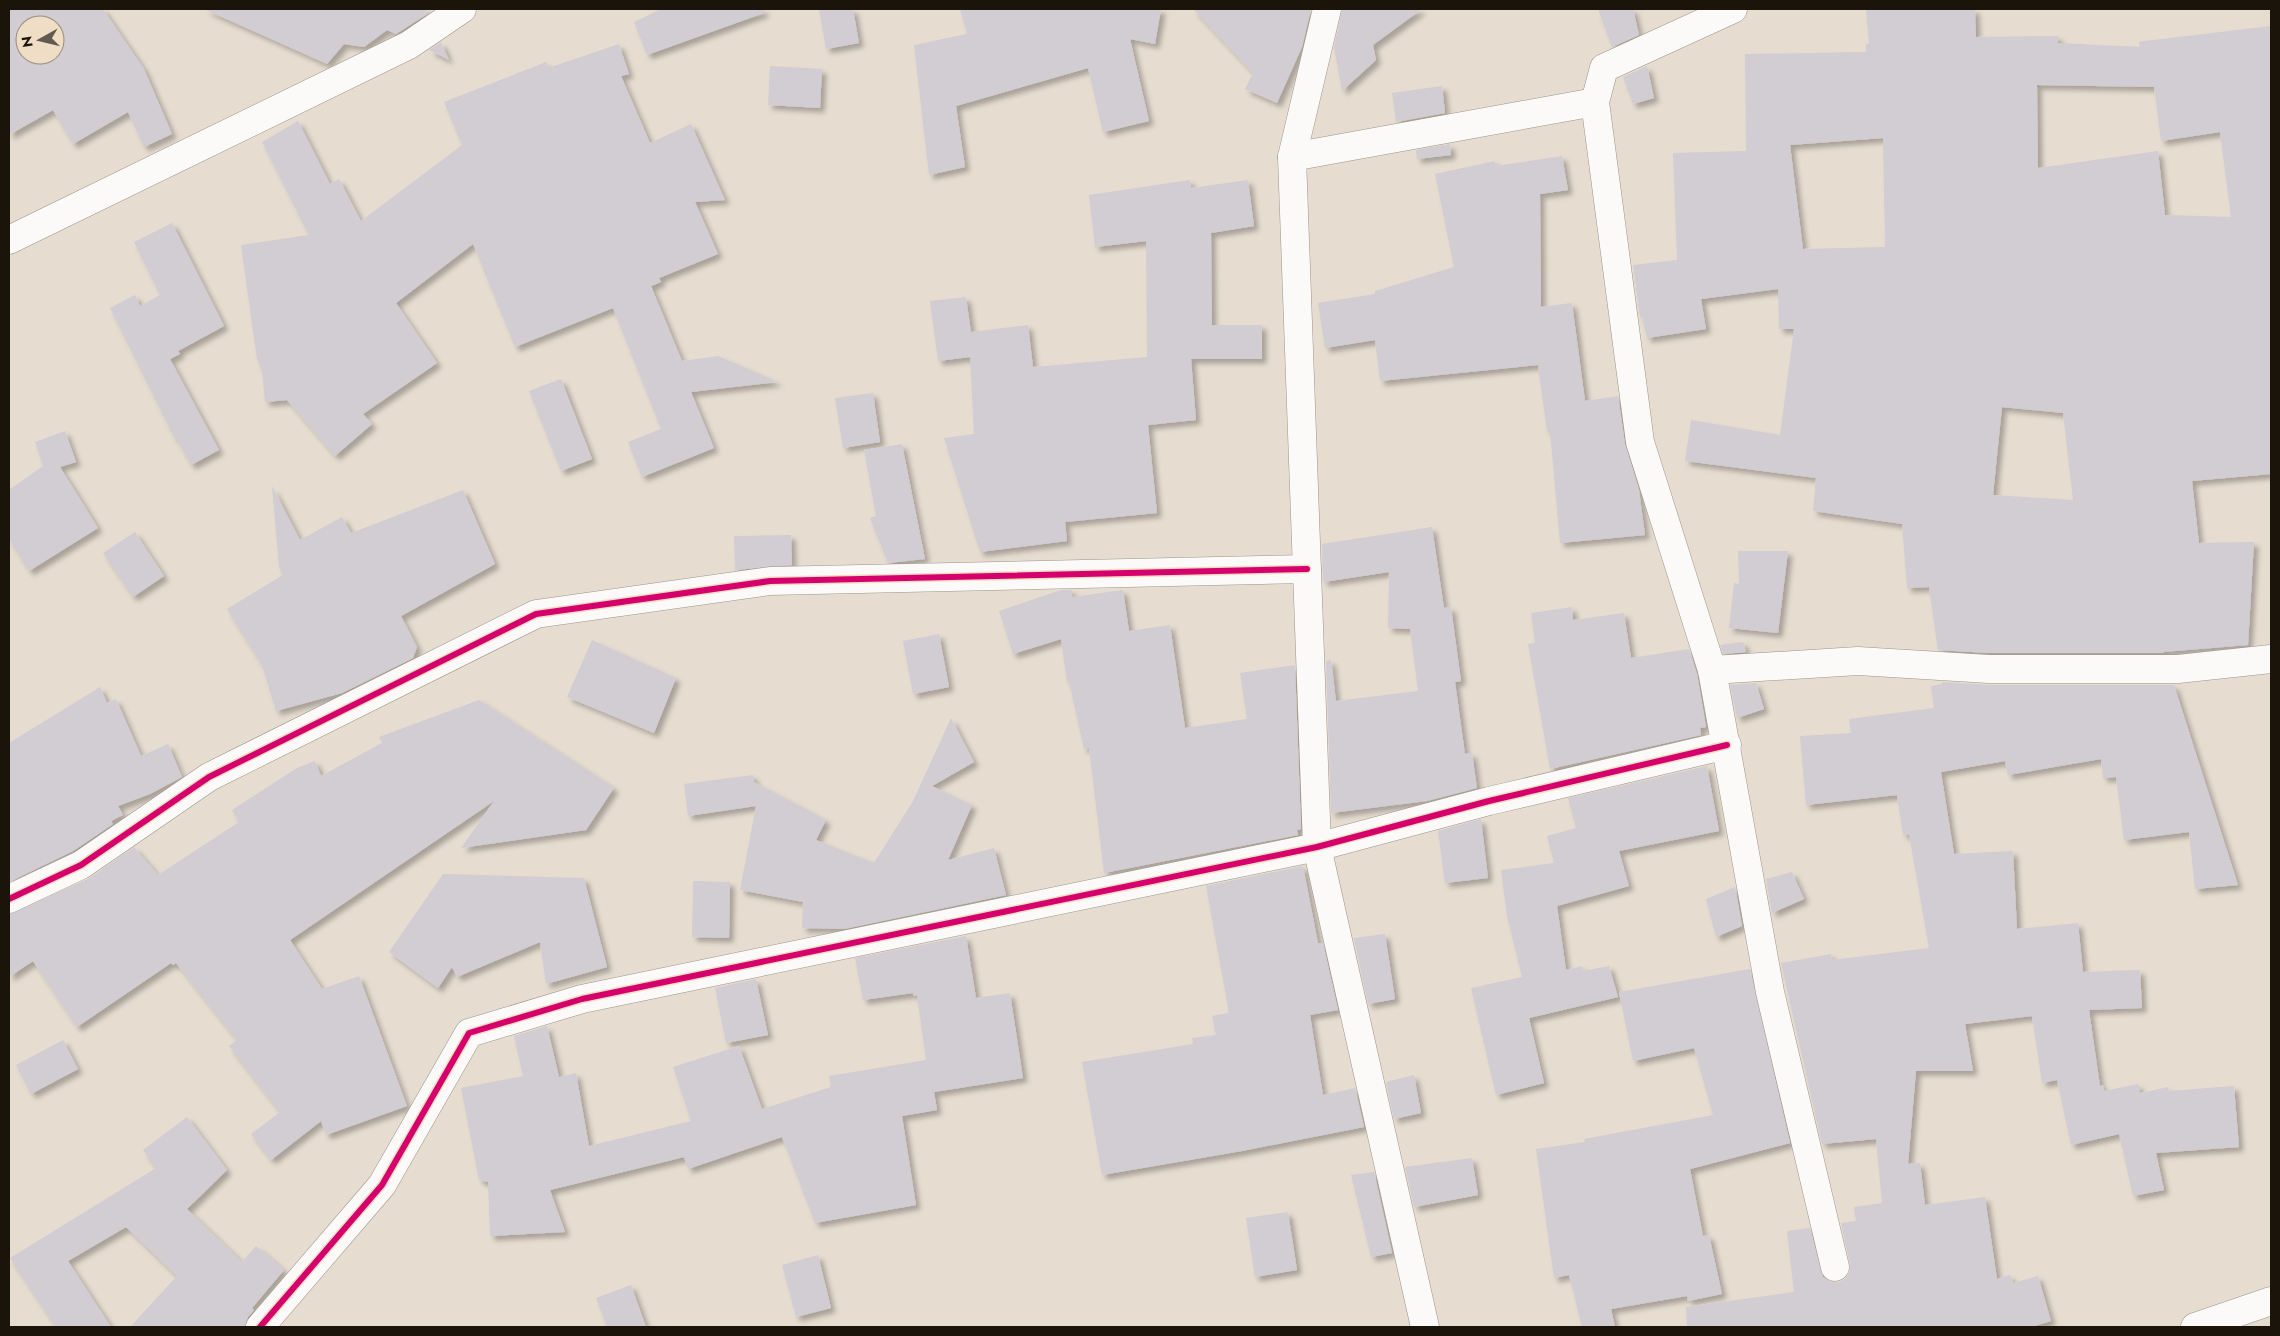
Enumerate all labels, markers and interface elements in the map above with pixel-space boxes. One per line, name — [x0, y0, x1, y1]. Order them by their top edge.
north arrow — [15, 15, 65, 65]
text: N — [16, 35, 38, 49]

